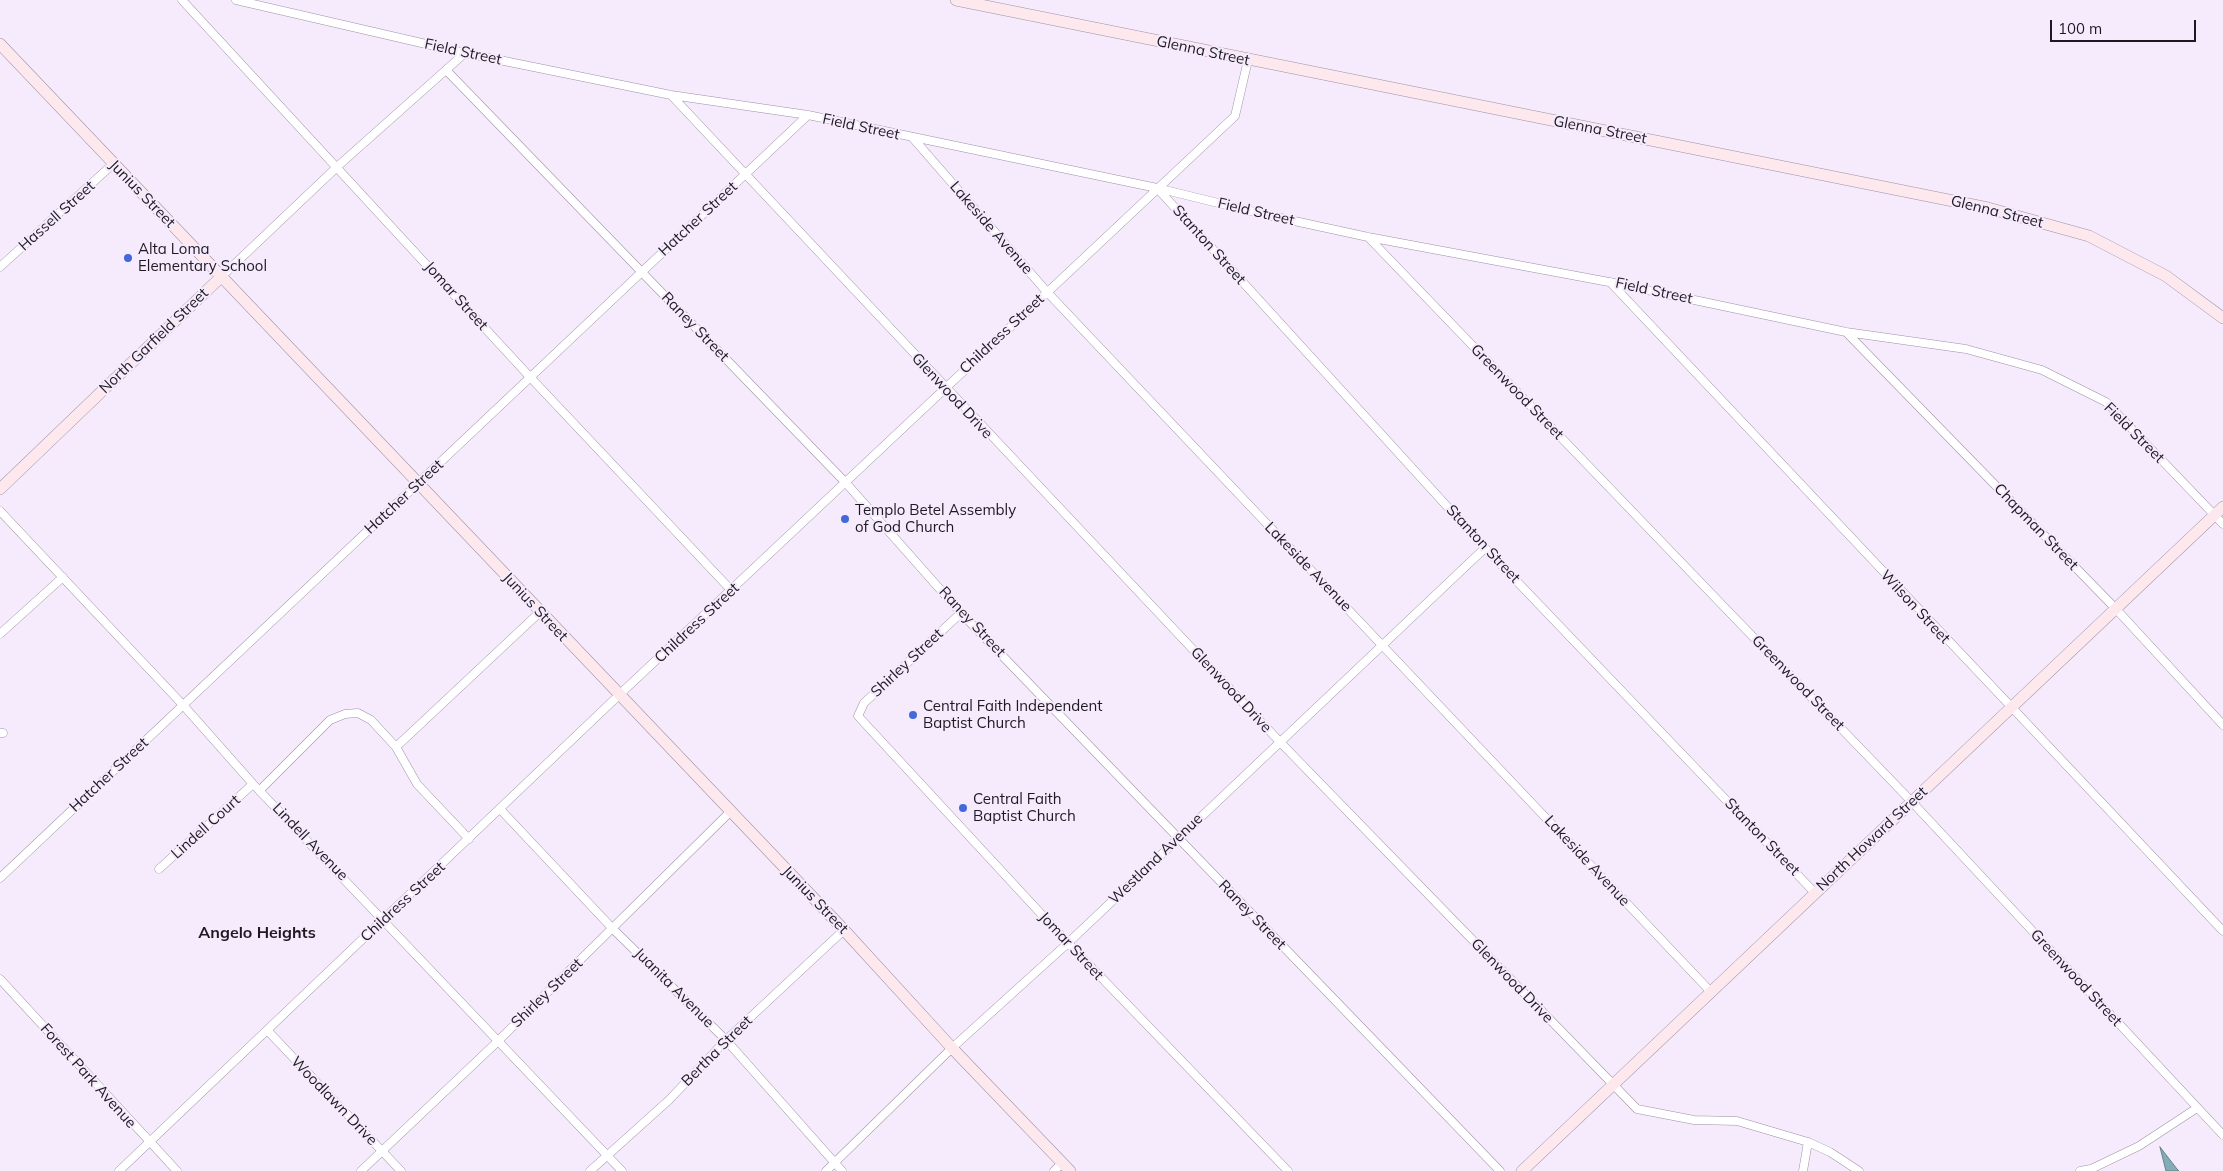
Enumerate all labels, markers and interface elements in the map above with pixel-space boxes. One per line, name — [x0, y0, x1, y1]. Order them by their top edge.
scale bar — [2053, 10, 2199, 42]
text: 100 m — [2058, 19, 2102, 38]
street label: Glenna Street — [1155, 32, 1251, 70]
street label: Field Street — [423, 35, 503, 69]
street label: Field Street — [821, 110, 901, 144]
street label: Glenna Street — [1552, 112, 1648, 148]
street label: Junius Street — [105, 156, 179, 232]
street label: Hassell Street — [15, 177, 99, 255]
street label: Hatcher Street — [655, 178, 741, 260]
street label: Lakeside Avenue — [946, 178, 1036, 278]
street label: Glenna Street — [1949, 192, 2045, 232]
street label: Field Street — [1216, 194, 1296, 230]
street label: Stanton Street — [1169, 202, 1249, 288]
place label: Alta Loma Elementary School — [138, 240, 267, 275]
marker: Alta Loma Elementary School — [122, 252, 134, 264]
street label: Jomar Street — [420, 258, 492, 334]
street label: Field Street — [1614, 274, 1694, 308]
street label: North Garfield Street — [96, 284, 212, 398]
street label: Raney Street — [657, 289, 733, 365]
street label: Childress Street — [956, 290, 1048, 378]
street label: Greenwood Street — [1467, 341, 1567, 443]
street label: Glenwood Drive — [908, 349, 996, 443]
street label: Field Street — [2100, 399, 2168, 467]
street label: Hatcher Street — [361, 456, 447, 538]
street label: Chapman Street — [1990, 480, 2082, 574]
place label: Templo Betel Assembly of God Church — [855, 501, 1016, 536]
street label: Stanton Street — [1442, 501, 1524, 587]
marker: Templo Betel Assembly of God Church — [839, 513, 851, 525]
street label: Lakeside Avenue — [1261, 519, 1355, 615]
street label: Wilson Street — [1876, 566, 1954, 648]
street label: Junius Street — [499, 569, 571, 645]
street label: Childress Street — [651, 579, 743, 667]
street label: Raney Street — [935, 583, 1009, 661]
street label: Shirley Street — [867, 625, 947, 701]
street label: Greenwood Street — [1748, 632, 1848, 734]
street label: Glenwood Drive — [1187, 643, 1275, 737]
place label: Central Faith Independent Baptist Church — [923, 697, 1102, 732]
marker: Central Faith Independent Baptist Church — [907, 709, 919, 721]
street label: Hatcher Street — [66, 734, 152, 816]
street label: North Howard Street — [1813, 783, 1931, 895]
place label: Central Faith Baptist Church — [973, 790, 1076, 825]
street label: Lindell Court — [168, 791, 244, 863]
street label: Stanton Street — [1721, 795, 1803, 879]
street label: Lindell Avenue — [268, 799, 352, 885]
marker: Central Faith Baptist Church — [957, 802, 969, 814]
street label: Westland Avenue — [1105, 810, 1207, 908]
street label: Lakeside Avenue — [1540, 812, 1634, 910]
street label: Childress Street — [357, 858, 449, 946]
street label: Junius Street — [778, 862, 852, 938]
street label: Raney Street — [1214, 877, 1290, 953]
street label: Jomar Street — [1035, 908, 1107, 984]
district label: Angelo Heights — [198, 923, 316, 943]
street label: Greenwood Street — [2027, 926, 2125, 1030]
street label: Glenwood Drive — [1467, 935, 1557, 1027]
street label: Juanita Avenue — [630, 944, 718, 1032]
street label: Shirley Street — [508, 955, 586, 1031]
street label: Bertha Street — [678, 1012, 756, 1090]
street label: Forest Park Avenue — [36, 1020, 140, 1132]
street label: Woodlawn Drive — [287, 1053, 381, 1149]

